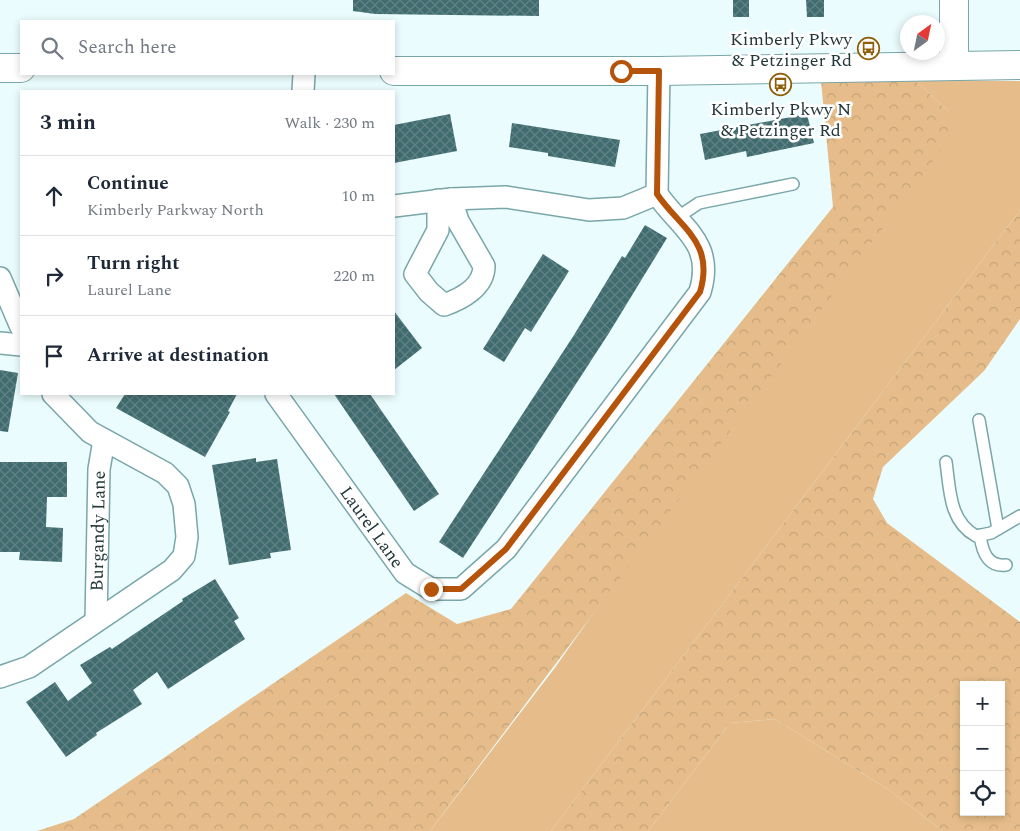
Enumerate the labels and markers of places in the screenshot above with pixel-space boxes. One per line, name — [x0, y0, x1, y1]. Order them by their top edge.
place label: Kimberly Pkwy & Petzinger Rd — [730, 26, 853, 74]
bus stop icon: Kimberly Pkwy & Petzinger Rd — [856, 37, 880, 61]
bus stop icon: Kimberly Pkwy N & Petzinger Rd — [769, 72, 793, 96]
place label: Kimberly Pkwy N & Petzinger Rd — [711, 96, 851, 144]

